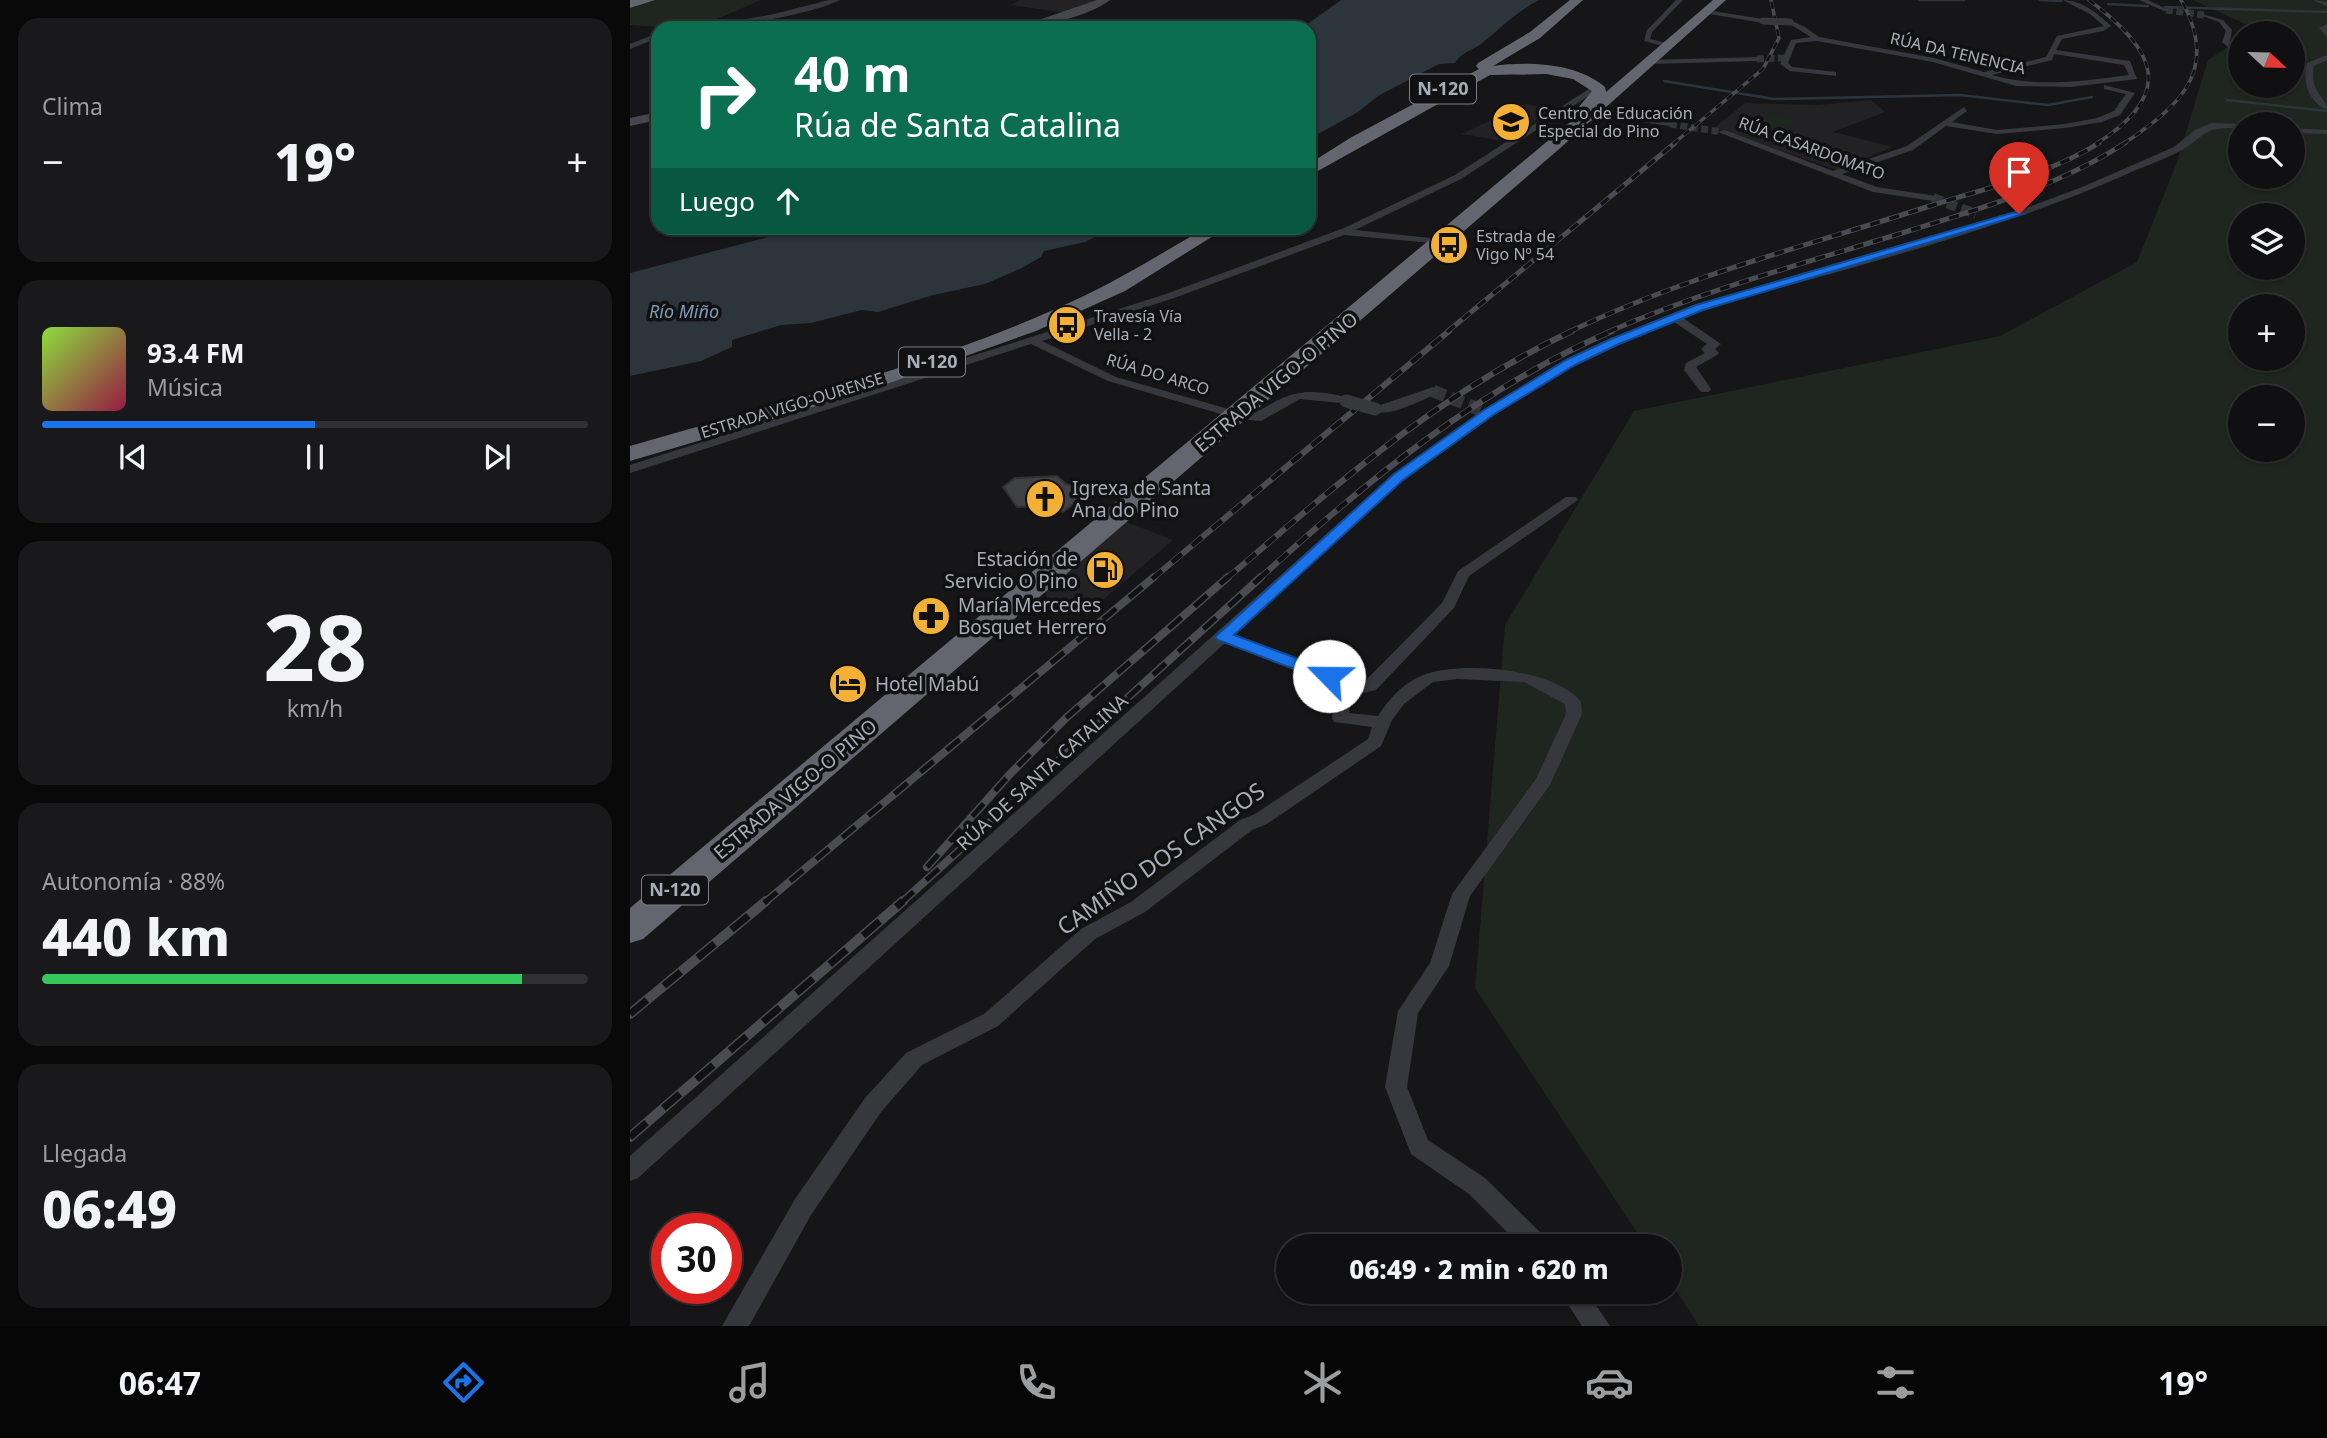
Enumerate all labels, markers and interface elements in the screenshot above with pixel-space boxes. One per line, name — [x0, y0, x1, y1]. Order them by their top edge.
north arrow — [2228, 21, 2305, 98]
map controls — [2228, 21, 2305, 462]
street label: RÚA DA TENENCIA — [1888, 27, 2029, 79]
text: 40 m — [794, 40, 911, 106]
icon: right — [679, 49, 770, 140]
road number: N-120 — [1410, 74, 1476, 104]
text: Clima — [42, 90, 103, 122]
school or university icon: Centro de Educación Especial do Pino — [1490, 101, 1532, 143]
place label: Centro de Educación Especial do Pino — [1538, 102, 1693, 142]
text: Rúa de Santa Catalina — [794, 103, 1121, 146]
street label: RÚA CASARDOMATO — [1736, 111, 1888, 185]
button: search — [2228, 112, 2305, 189]
text: 19° — [274, 125, 356, 196]
text: − — [42, 135, 64, 187]
text: + — [566, 135, 588, 187]
pin — [1989, 142, 2049, 214]
icon: arrive — [2000, 153, 2038, 191]
icon: ahead — [769, 182, 807, 220]
text: Luego — [679, 183, 755, 219]
button: layers — [2228, 203, 2305, 280]
bus stop icon: Estrada de Vigo Nº 54 — [1428, 224, 1470, 266]
place label: Estrada de Vigo Nº 54 — [1476, 225, 1555, 265]
button: + — [2228, 294, 2305, 371]
water label: Río Miño — [649, 299, 719, 323]
bus stop icon: Travesía Vía Vella - 2 — [1046, 304, 1088, 346]
place label: Travesía Vía Vella - 2 — [1094, 305, 1182, 345]
street label: ESTRADA VIGO-O PINO — [1189, 306, 1363, 458]
text: 93.4 FM — [147, 335, 244, 371]
road number: N-120 — [899, 348, 965, 376]
street label: RÚA DO ARCO — [1104, 348, 1212, 400]
street label: ESTRADA VIGO-OURENSE — [698, 367, 886, 443]
text: Música — [147, 371, 223, 403]
button: − — [2228, 385, 2305, 462]
icon: previous — [114, 438, 152, 476]
icon: pause — [296, 438, 334, 476]
icon: next — [478, 438, 516, 476]
place label: Igrexa de Santa Ana do Pino — [1072, 475, 1211, 523]
church icon: Igrexa de Santa Ana do Pino — [1024, 478, 1066, 520]
place label: Estación de Servicio O Pino — [945, 546, 1078, 594]
fuel station icon: Estación de Servicio O Pino — [1084, 549, 1126, 591]
text: 28 — [263, 584, 367, 708]
place label: María Mercedes Bosquet Herrero — [958, 592, 1107, 640]
pharmacy icon: María Mercedes Bosquet Herrero — [910, 595, 952, 637]
position arrow — [1292, 639, 1366, 713]
hotel icon: Hotel Mabú — [827, 663, 869, 705]
place label: Hotel Mabú — [875, 671, 979, 697]
street label: RÚA DE SANTA CATALINA — [951, 687, 1134, 856]
text: km/h — [287, 692, 343, 724]
street label: ESTRADA VIGO-O PINO — [708, 713, 882, 865]
street label: CAMIÑO DOS CANGOS — [1050, 774, 1271, 942]
text: Autonomía · 88% — [42, 865, 225, 897]
road number: N-120 — [642, 876, 708, 904]
text: 440 km — [42, 900, 230, 971]
text: Llegada — [42, 1137, 127, 1169]
text: 06:49 — [42, 1172, 177, 1243]
speed limit sign: 30 — [651, 1213, 742, 1304]
text: 06:49 · 2 min · 620 m — [1349, 1251, 1609, 1287]
icon: directions — [439, 1358, 488, 1407]
icon: music — [725, 1358, 774, 1407]
icon: phone — [1012, 1358, 1061, 1407]
icon: climate — [1298, 1358, 1347, 1407]
icon: car — [1585, 1358, 1634, 1407]
icon: filters — [1871, 1358, 1920, 1407]
text: 06:47 — [119, 1361, 201, 1404]
text: 19° — [2158, 1361, 2208, 1404]

